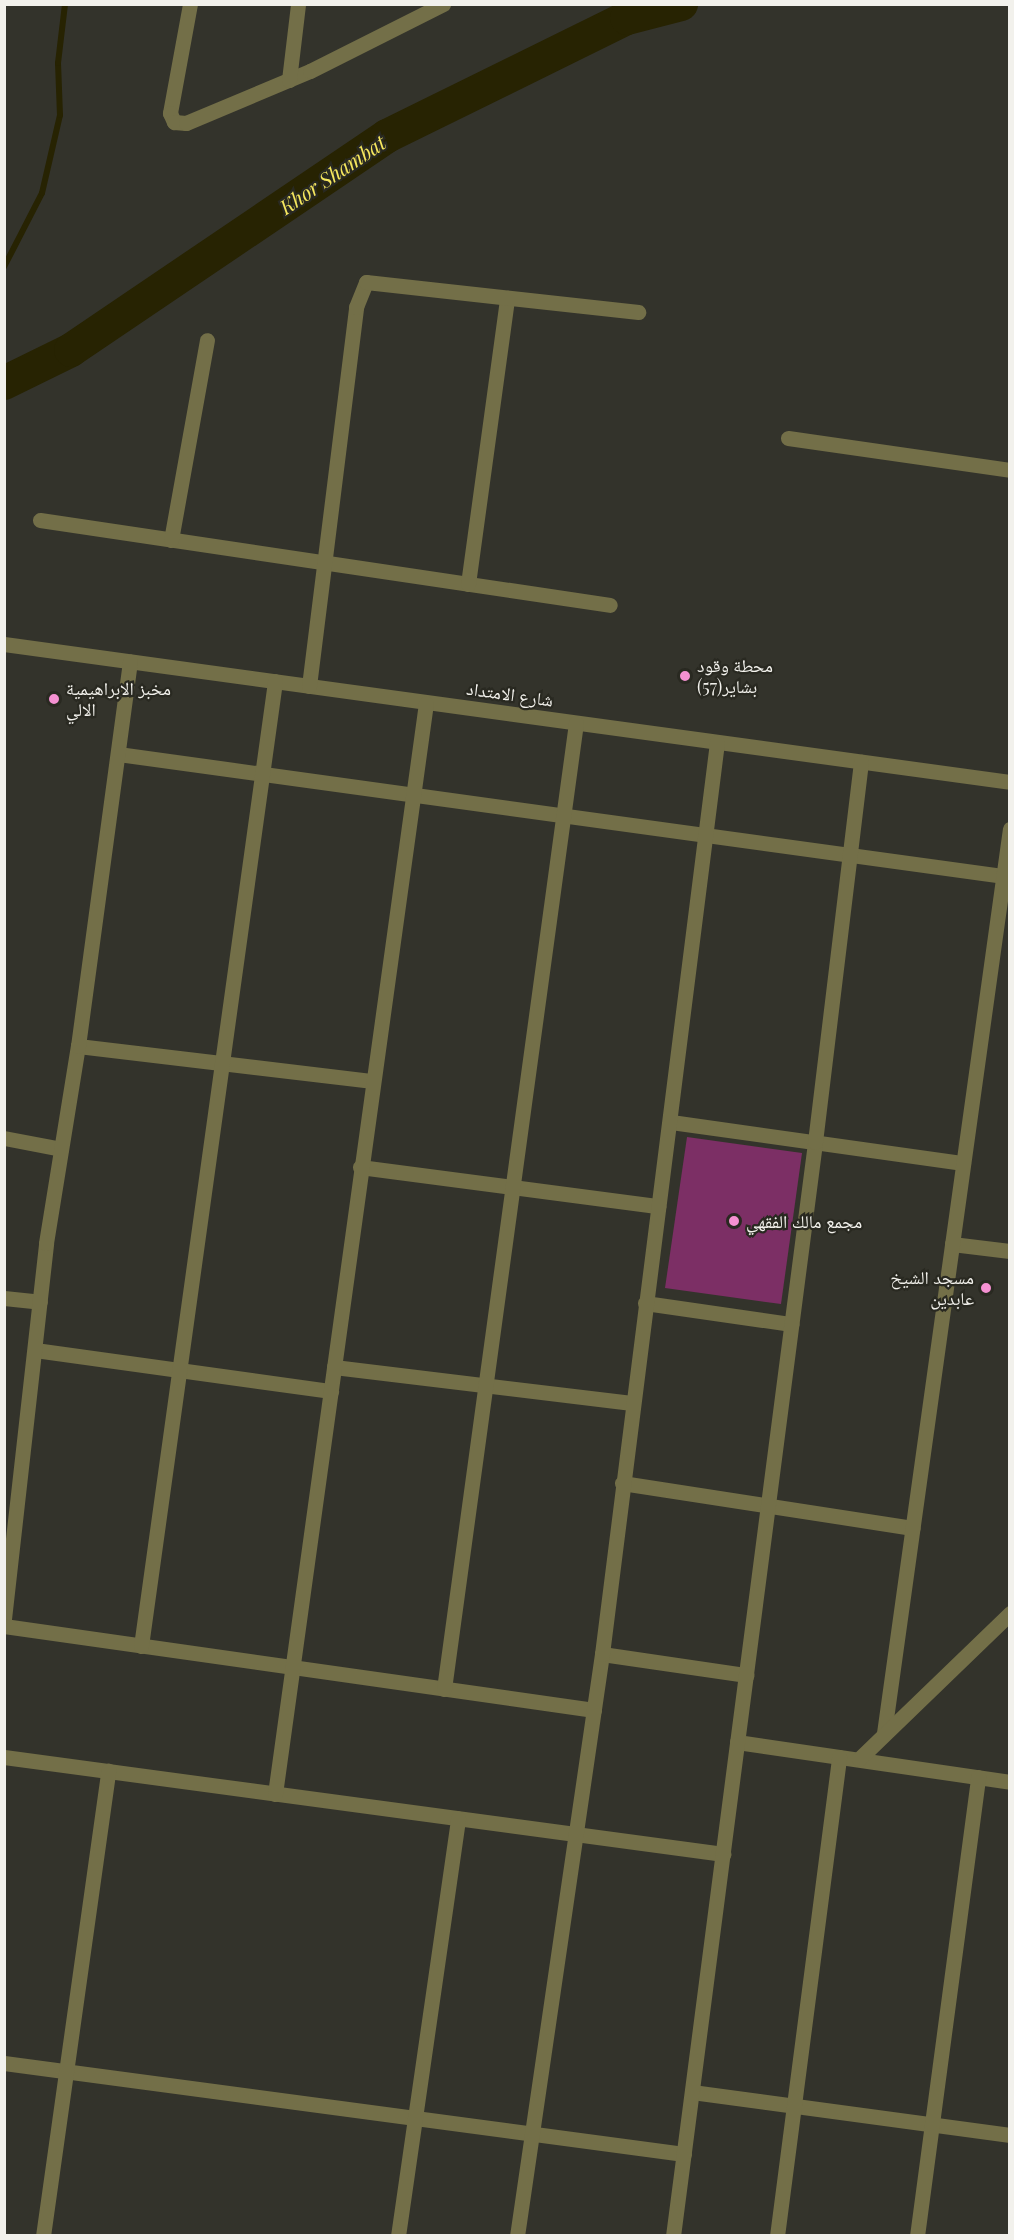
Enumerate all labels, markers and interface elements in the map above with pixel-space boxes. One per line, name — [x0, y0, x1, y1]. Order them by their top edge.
water label: Khor Shambat — [274, 130, 390, 218]
place label: محطة وقود بشاير(57) — [697, 655, 773, 698]
marker: محطة وقود بشاير(57) — [678, 669, 692, 683]
street label: شارع الامتداد — [465, 677, 555, 711]
place label: مخبز الابراهيمية الالي — [66, 678, 171, 720]
marker: مخبز الابراهيمية الالي — [47, 692, 61, 706]
place label: مجمع مالك الفقهي — [746, 1210, 862, 1232]
marker: مجمع مالك الفقهي — [727, 1214, 741, 1228]
place label: مسجد الشيخ عابدين — [890, 1267, 974, 1310]
marker: مسجد الشيخ عابدين — [979, 1281, 993, 1295]

